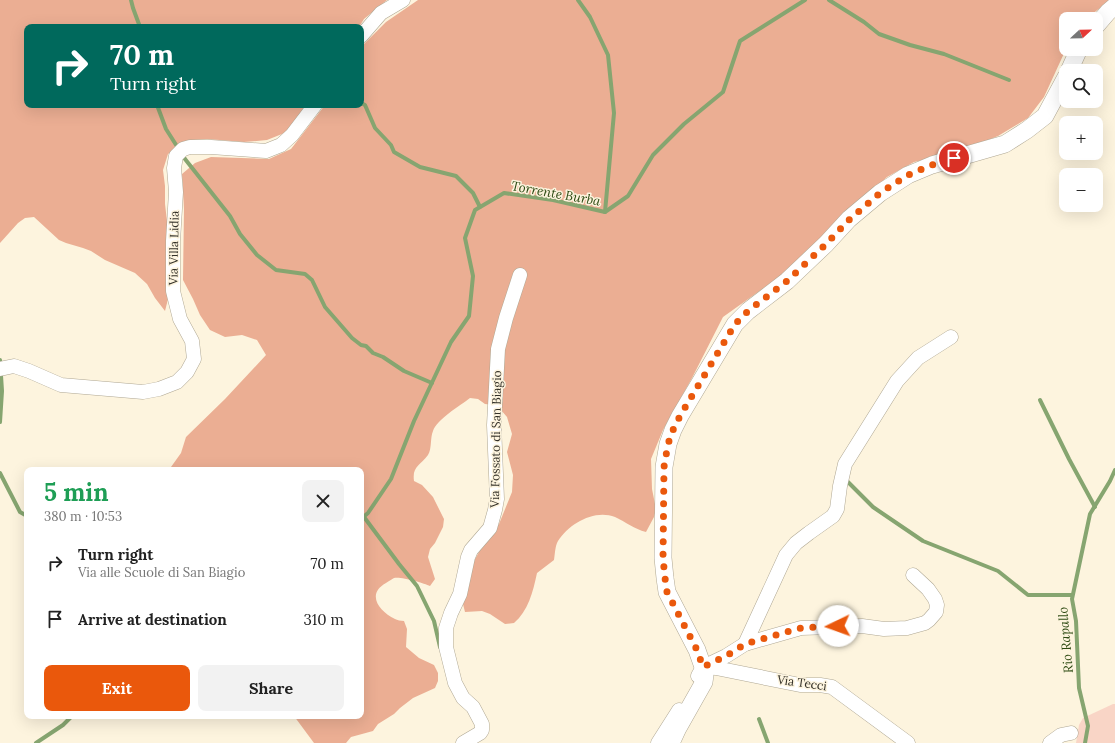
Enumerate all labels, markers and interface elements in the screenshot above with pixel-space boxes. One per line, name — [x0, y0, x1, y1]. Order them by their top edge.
north arrow — [1059, 12, 1103, 56]
map controls — [1059, 12, 1103, 212]
text: 70 m — [110, 37, 174, 73]
icon: right — [44, 40, 96, 92]
button: search — [1059, 64, 1103, 108]
text: Turn right — [110, 72, 196, 95]
button: + — [1059, 116, 1103, 160]
pin — [937, 141, 971, 175]
icon: arrive — [943, 147, 965, 169]
button: − — [1059, 168, 1103, 212]
water label: Torrente Burba — [510, 177, 603, 210]
street label: Via Villa Lidia — [165, 211, 182, 286]
street label: Via Fossato di San Biagio — [487, 370, 504, 509]
text: 5 min — [44, 477, 109, 508]
button: close — [302, 480, 344, 522]
text: 380 m · 10:53 — [44, 508, 122, 525]
text: Turn right — [78, 545, 154, 564]
icon: right — [44, 552, 66, 574]
text: 70 m — [310, 554, 344, 573]
text: Via alle Scuole di San Biagio — [78, 564, 245, 581]
position arrow — [817, 605, 859, 647]
water label: Rio Rapallo — [1054, 606, 1077, 674]
icon: arrive — [44, 608, 66, 630]
text: Arrive at destination — [78, 610, 227, 629]
text: 310 m — [304, 610, 344, 629]
button: Exit — [44, 665, 190, 711]
button: Share — [198, 665, 344, 711]
street label: Via Tecci — [775, 671, 828, 693]

